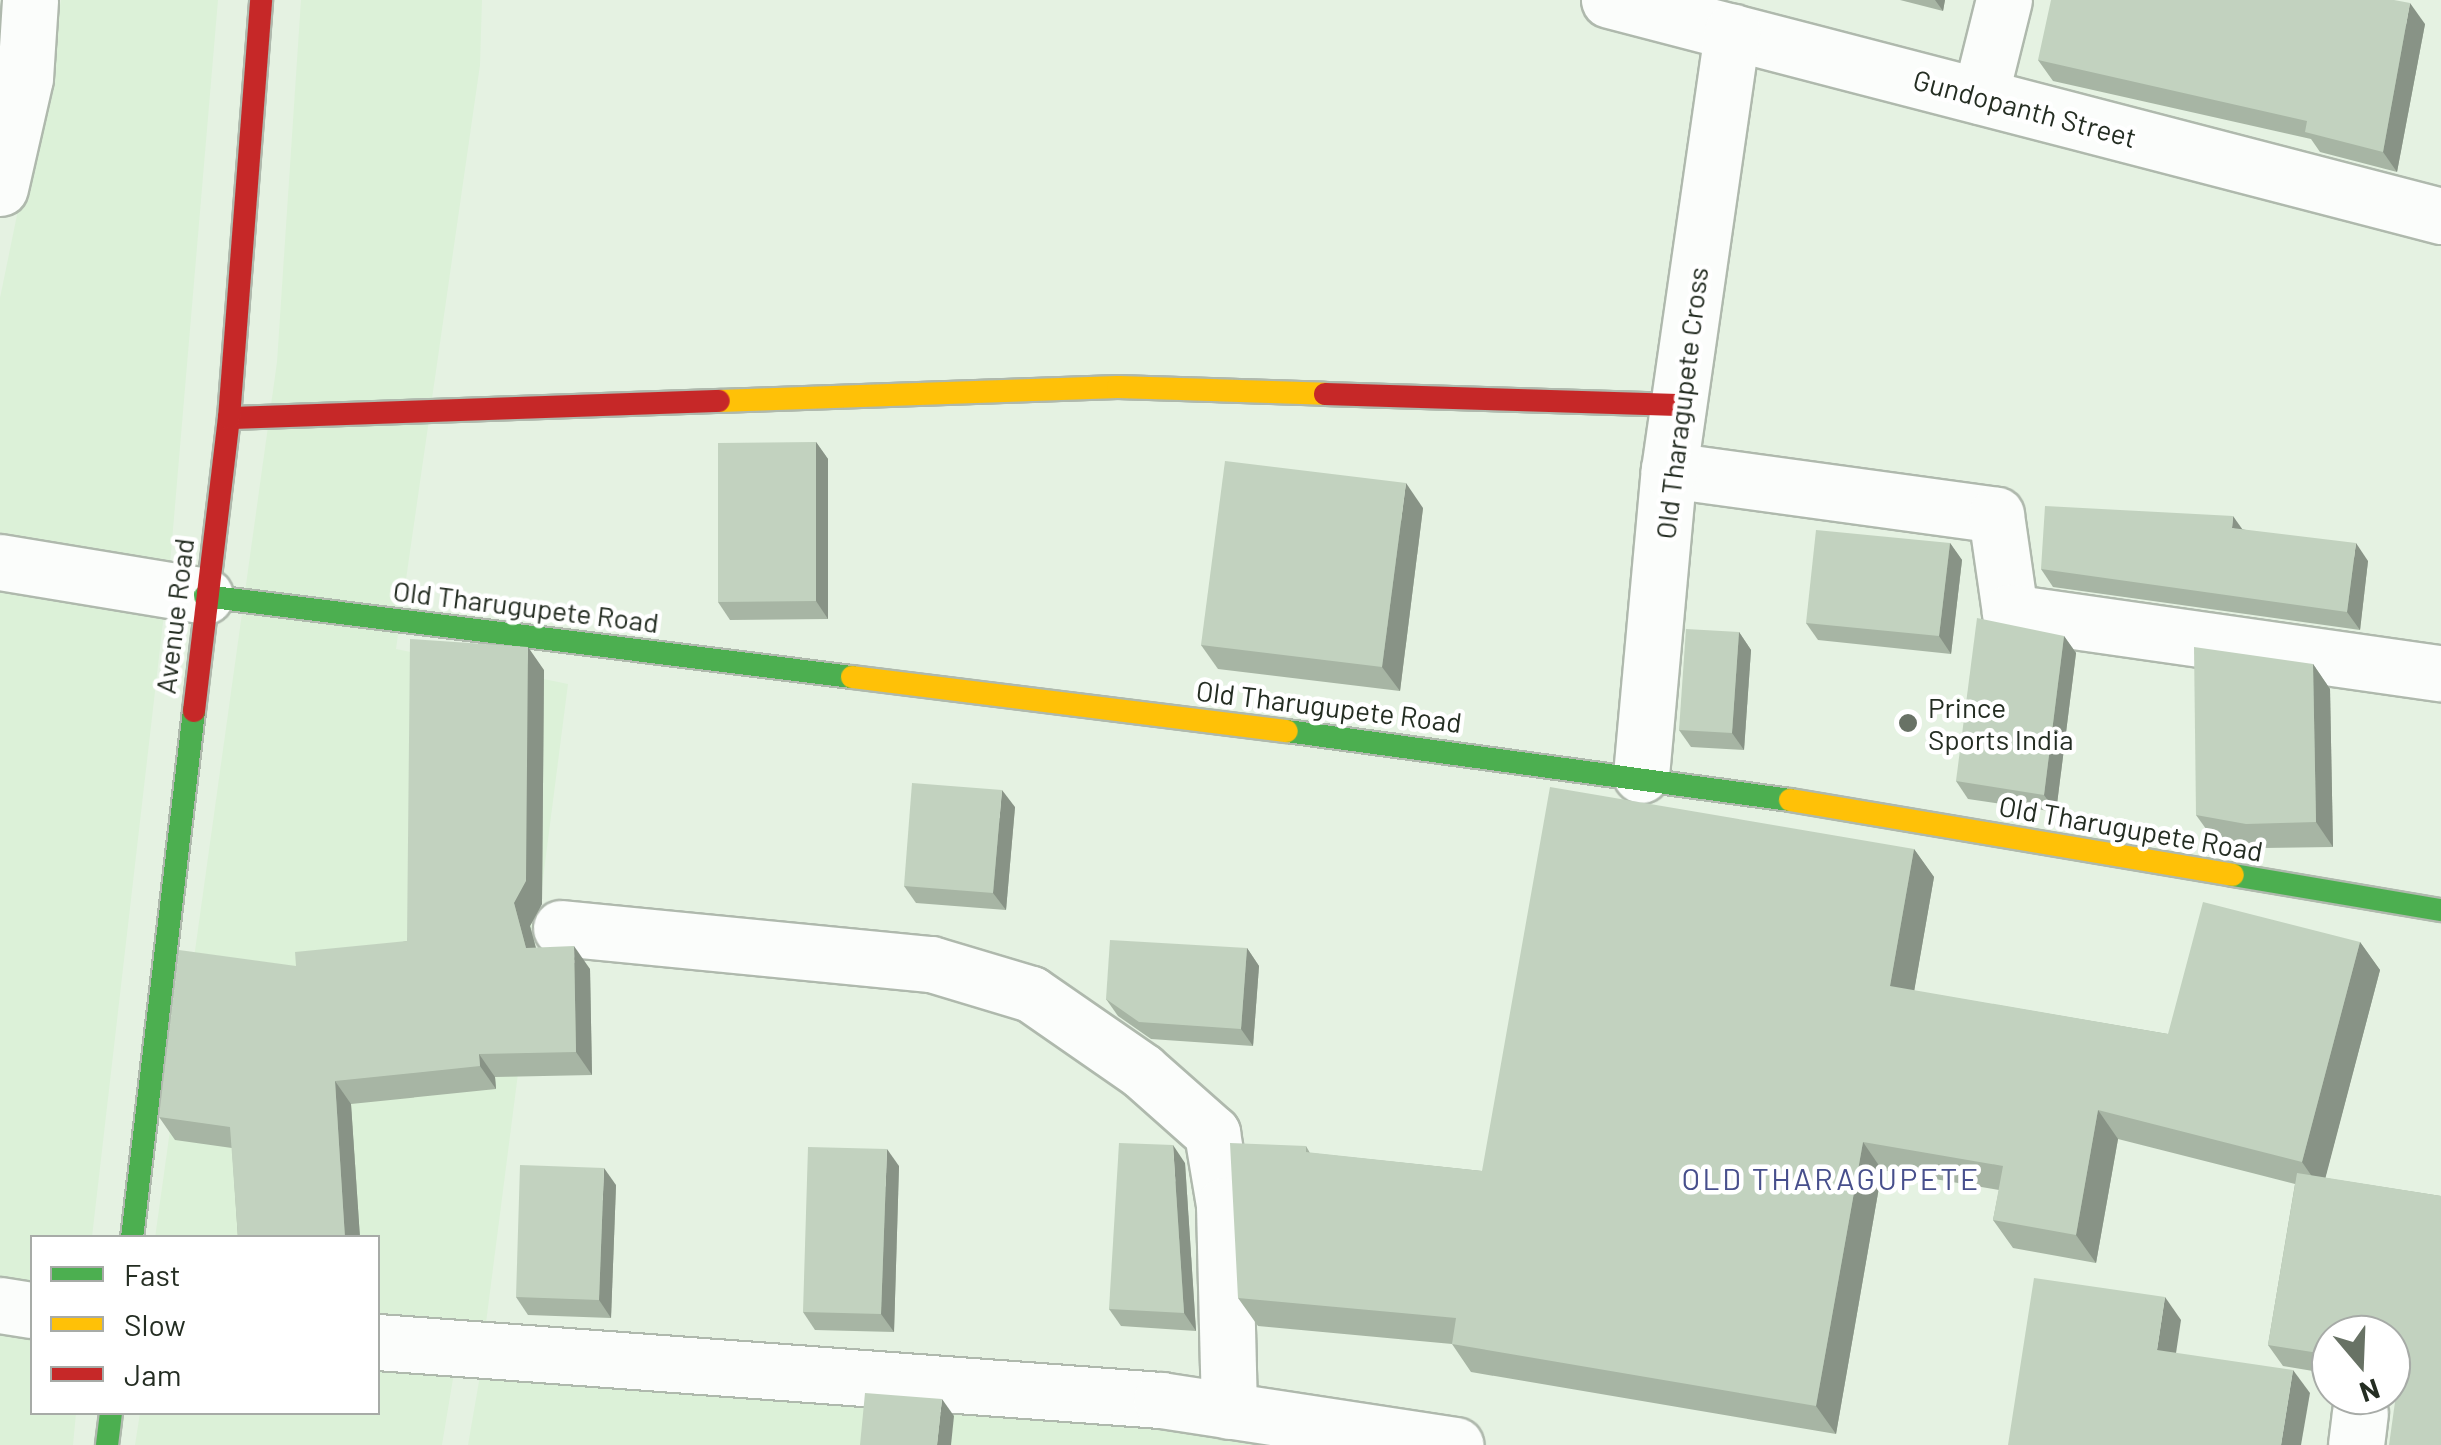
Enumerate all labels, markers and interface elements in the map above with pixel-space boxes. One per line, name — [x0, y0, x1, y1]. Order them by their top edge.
street label: Gundopanth Street — [1910, 62, 2140, 154]
street label: Old Tharagupete Cross — [1648, 265, 1714, 541]
street label: Avenue Road — [148, 536, 200, 696]
street label: Old Tharugupete Road — [391, 573, 661, 639]
street label: Old Tharugupete Road — [1194, 673, 1464, 739]
place label: Prince Sports India — [1928, 690, 2074, 756]
marker: Prince Sports India — [1897, 712, 1919, 734]
street label: Old Tharugupete Road — [1996, 788, 2266, 868]
district label: OLD THARAGUPETE — [1681, 1160, 1981, 1196]
legend — [30, 1235, 380, 1415]
text: Fast — [124, 1256, 181, 1292]
text: Slow — [124, 1306, 186, 1342]
north arrow — [2311, 1315, 2411, 1415]
text: Jam — [124, 1356, 181, 1392]
text: N — [2356, 1372, 2384, 1411]

